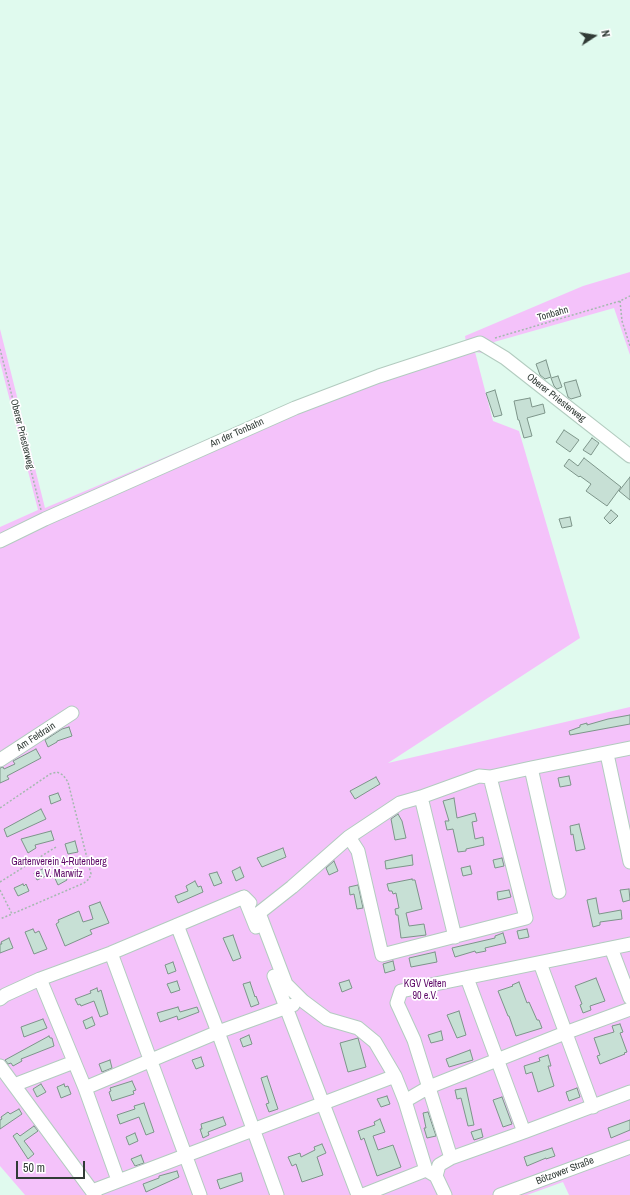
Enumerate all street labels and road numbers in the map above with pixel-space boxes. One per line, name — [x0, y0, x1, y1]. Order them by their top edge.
street label: Tonbahn — [536, 304, 570, 324]
street label: Oberer Priesterweg — [524, 371, 588, 425]
street label: Oberer Priesterweg — [8, 398, 36, 470]
street label: An der Tonbahn — [208, 416, 266, 450]
street label: Am Feldrain — [14, 720, 58, 754]
street label: Bötzower Straße — [534, 1154, 596, 1188]

